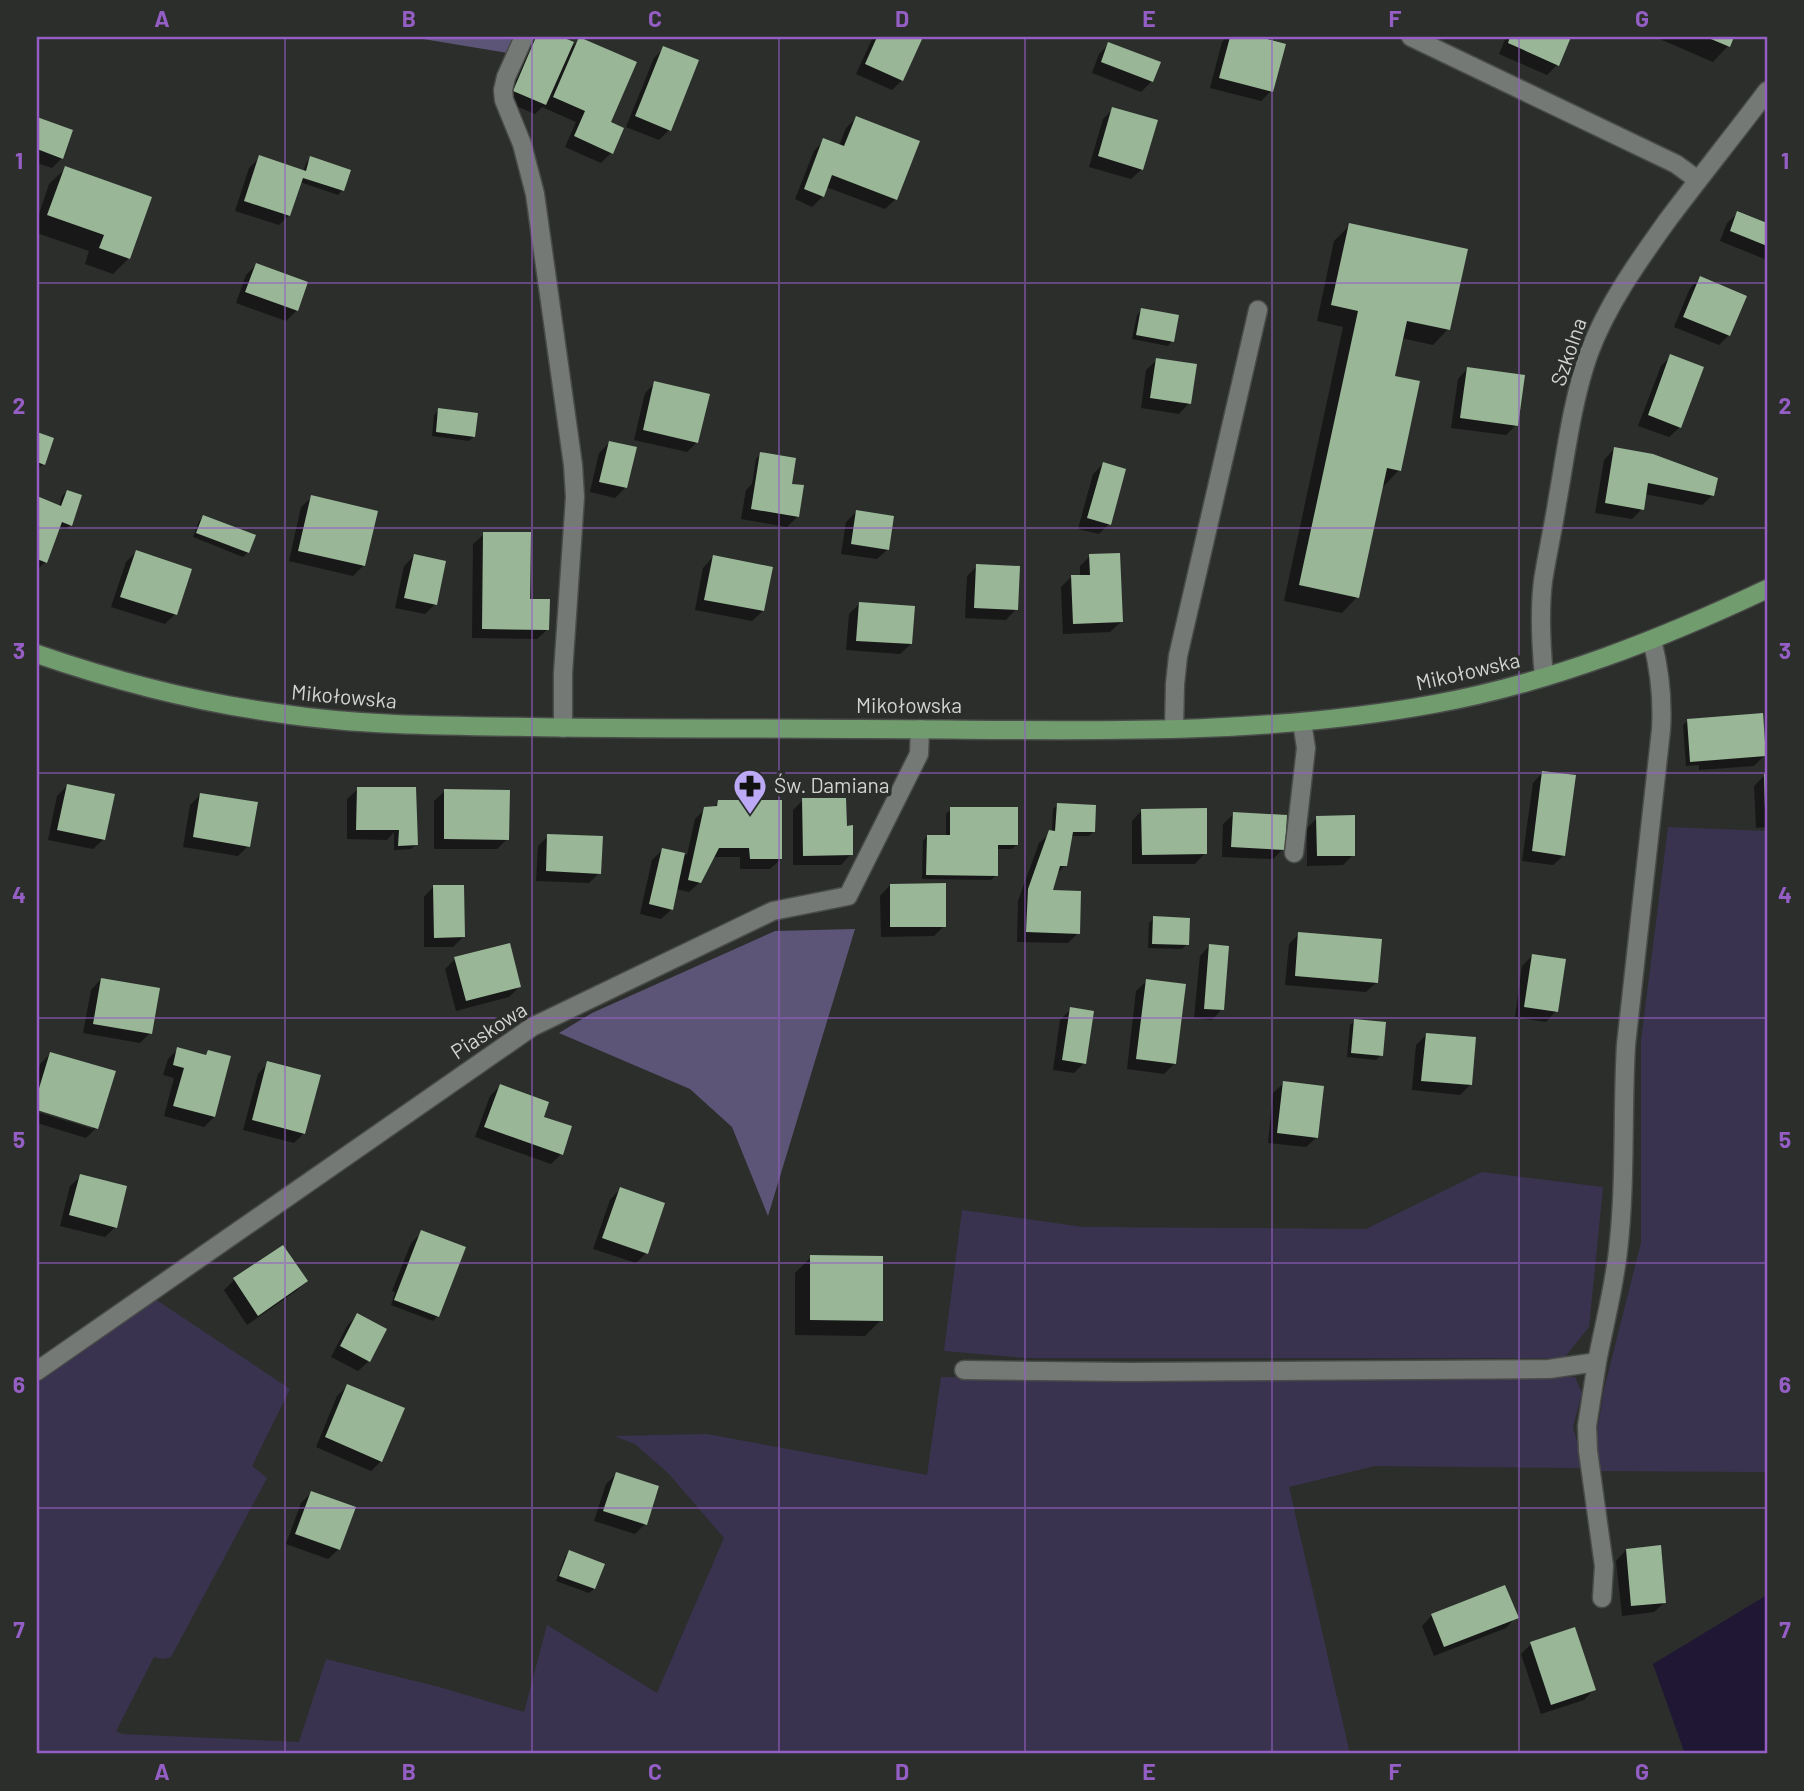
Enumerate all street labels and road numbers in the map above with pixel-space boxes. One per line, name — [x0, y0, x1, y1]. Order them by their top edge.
street label: Szkolna — [1544, 314, 1591, 389]
street label: Mikołowska — [1413, 646, 1522, 695]
street label: Mikołowska — [290, 678, 398, 713]
street label: Mikołowska — [856, 692, 962, 717]
street label: Piaskowa — [446, 996, 531, 1063]

